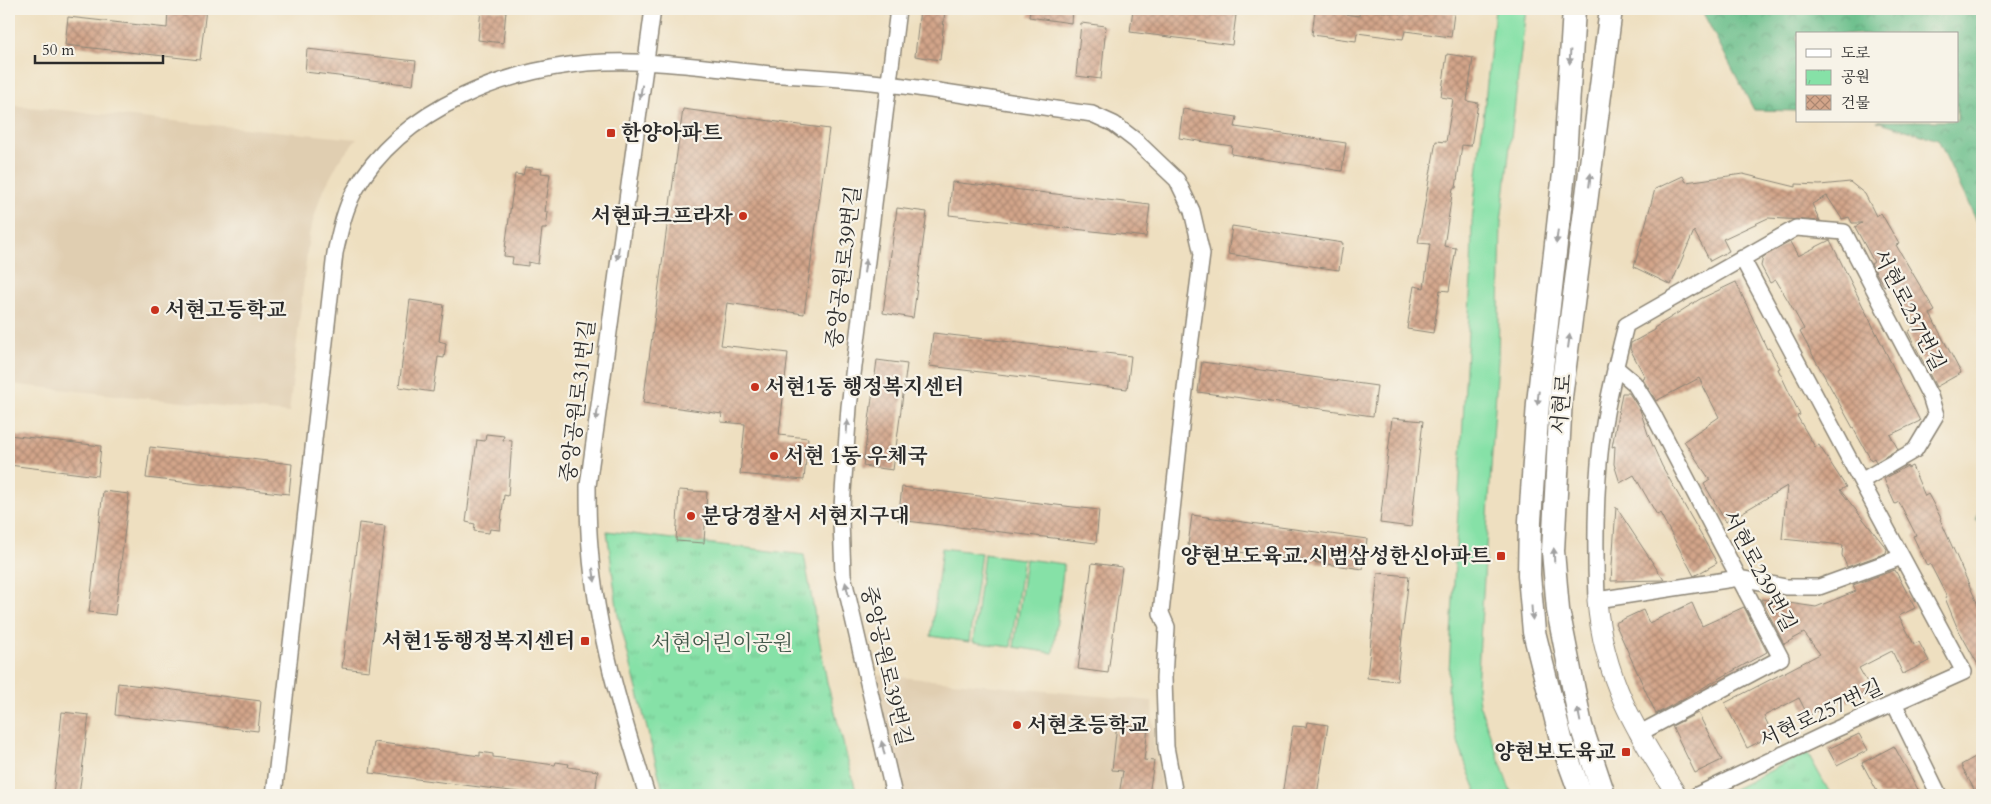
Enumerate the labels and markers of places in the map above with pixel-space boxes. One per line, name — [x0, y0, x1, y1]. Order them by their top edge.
place label: 한양아파트 — [621, 119, 722, 148]
marker: 한양아파트 — [605, 127, 617, 139]
place label: 서현파크프라자 — [591, 202, 734, 231]
marker: 서현파크프라자 — [737, 210, 749, 222]
place label: 서현고등학교 — [165, 296, 287, 325]
marker: 서현고등학교 — [149, 304, 161, 316]
place label: 서현1동 행정복지센터 — [765, 373, 964, 402]
marker: 서현1동 행정복지센터 — [749, 381, 761, 393]
place label: 서현 1동 우체국 — [784, 442, 928, 471]
marker: 서현 1동 우체국 — [768, 450, 780, 462]
place label: 분당경찰서 서현지구대 — [701, 502, 910, 531]
marker: 분당경찰서 서현지구대 — [685, 510, 697, 522]
place label: 양현보도육교.시범삼성한신아파트 — [1181, 542, 1491, 571]
marker: 양현보도육교.시범삼성한신아파트 — [1495, 550, 1507, 562]
place label: 서현1동행정복지센터 — [382, 627, 575, 656]
marker: 서현1동행정복지센터 — [579, 635, 591, 647]
place label: 서현초등학교 — [1027, 711, 1149, 740]
marker: 서현초등학교 — [1011, 719, 1023, 731]
place label: 양현보도육교 — [1494, 738, 1616, 767]
marker: 양현보도육교 — [1620, 746, 1632, 758]

